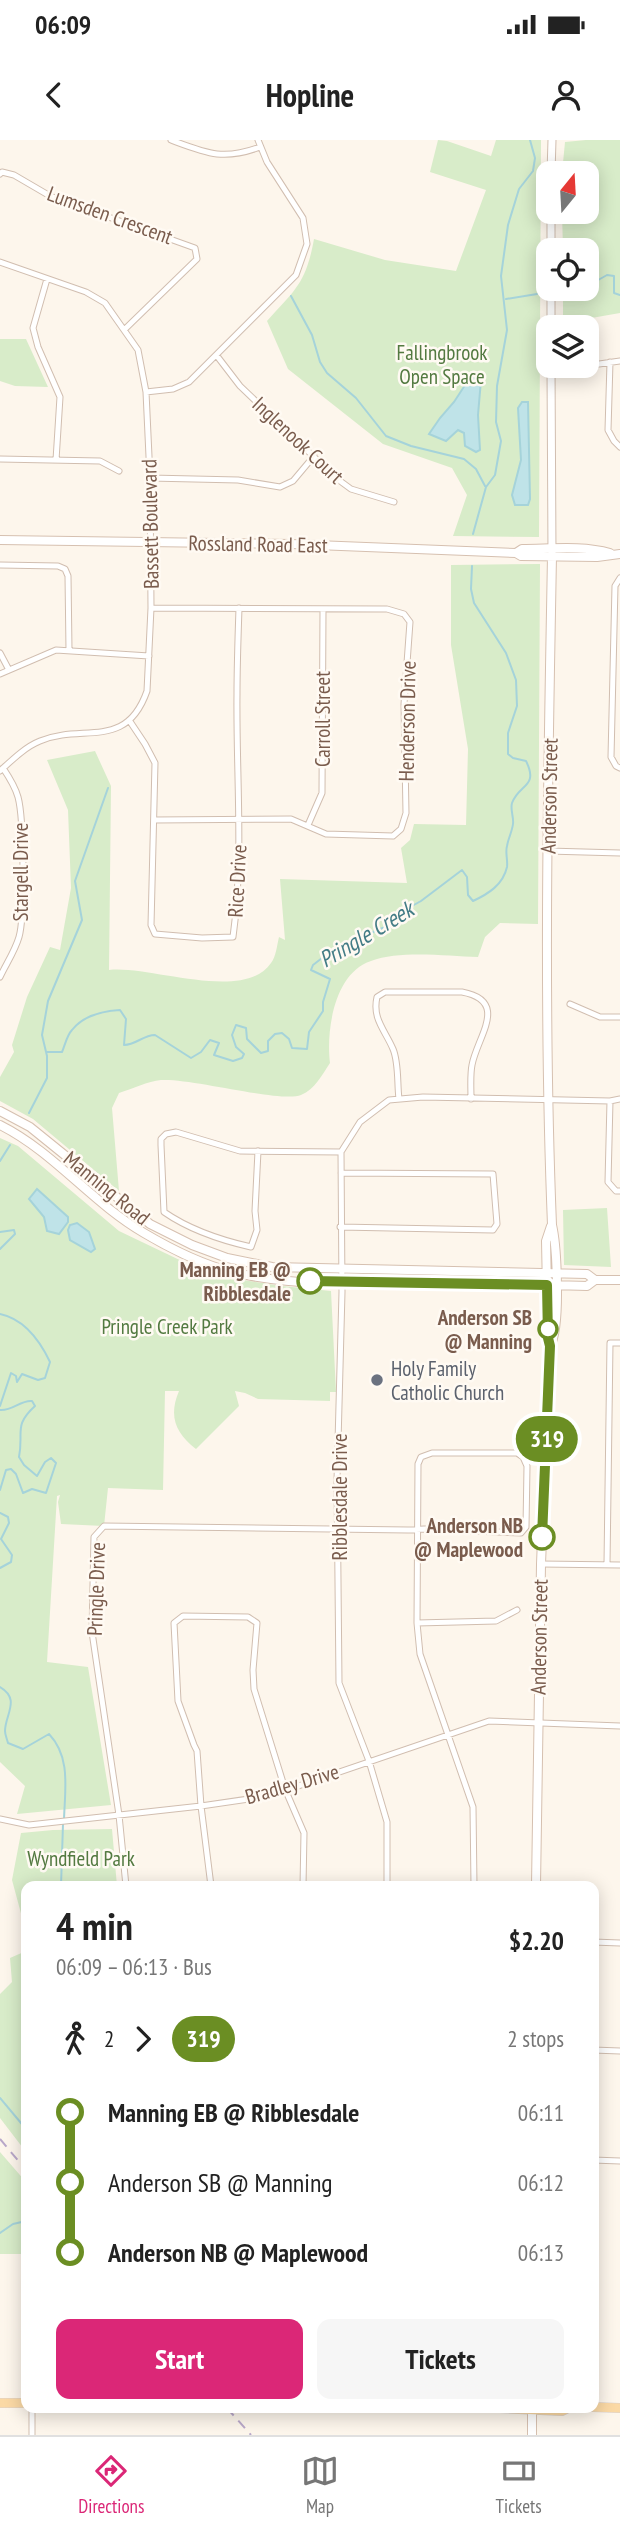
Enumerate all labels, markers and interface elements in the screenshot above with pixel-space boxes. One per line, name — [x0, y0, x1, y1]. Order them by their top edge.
text: 06:09 — [35, 8, 91, 41]
text: Hopline — [266, 74, 354, 116]
icon: back — [35, 76, 73, 114]
icon: person — [547, 76, 585, 114]
north arrow — [536, 161, 598, 224]
map controls — [536, 161, 599, 378]
street label: Lumsden Crescent — [44, 180, 177, 250]
button: locate — [536, 238, 599, 301]
button: layers — [536, 315, 599, 378]
park label: Fallingbrook Open Space — [397, 339, 487, 390]
street label: Inglenook Court — [247, 391, 350, 489]
street label: Bassett Boulevard — [135, 459, 165, 589]
street label: Rossland Road East — [188, 529, 328, 559]
street label: Henderson Drive — [392, 660, 422, 782]
street label: Carroll Street — [309, 671, 336, 767]
street label: Anderson Street — [534, 738, 564, 854]
street label: Stargell Drive — [7, 822, 34, 922]
street label: Rice Drive — [222, 844, 252, 918]
water label: Pringle Creek — [313, 893, 421, 973]
street label: Manning Road — [58, 1145, 156, 1231]
place label: Manning EB @ Ribblesdale — [180, 1256, 291, 1307]
marker: Manning EB @ Ribblesdale — [297, 1268, 323, 1294]
place label: Anderson SB @ Manning — [437, 1304, 532, 1355]
park label: Pringle Creek Park — [101, 1313, 233, 1340]
marker: Anderson SB @ Manning — [538, 1319, 558, 1339]
place label: Holy Family Catholic Church — [391, 1355, 504, 1406]
marker: Holy Family Catholic Church — [369, 1372, 385, 1388]
line badge: 319 — [507, 1416, 587, 1462]
text: 319 — [530, 1423, 564, 1454]
street label: Ribblesdale Drive — [326, 1433, 353, 1561]
place label: Anderson NB @ Maplewood — [414, 1512, 523, 1563]
marker: Anderson NB @ Maplewood — [529, 1524, 555, 1550]
street label: Pringle Drive — [81, 1542, 111, 1636]
street label: Anderson Street — [524, 1579, 554, 1695]
street label: Bradley Drive — [242, 1758, 342, 1810]
park label: Wyndfield Park — [27, 1845, 135, 1872]
text: 4 min — [56, 1901, 133, 1950]
text: $2.20 — [509, 1924, 564, 1957]
text: 06:09 – 06:13 · Bus — [56, 1952, 212, 1981]
icon: walk — [56, 2020, 94, 2058]
icon: forward — [124, 2020, 162, 2058]
text: 319 — [186, 2023, 221, 2054]
text: 2 — [104, 2024, 114, 2053]
text: 2 stops — [507, 2024, 564, 2053]
text: Manning EB @ Ribblesdale — [108, 2096, 359, 2129]
text: 06:11 — [518, 2098, 564, 2127]
text: Anderson SB @ Manning — [108, 2166, 333, 2199]
text: 06:12 — [518, 2168, 564, 2197]
text: Anderson NB @ Maplewood — [108, 2236, 368, 2269]
text: 06:13 — [518, 2238, 564, 2267]
button: Start — [56, 2319, 303, 2399]
button: Tickets — [317, 2319, 564, 2399]
tab: Directions — [78, 2452, 144, 2518]
tab: Map — [301, 2452, 339, 2518]
tab: Tickets — [496, 2452, 542, 2518]

